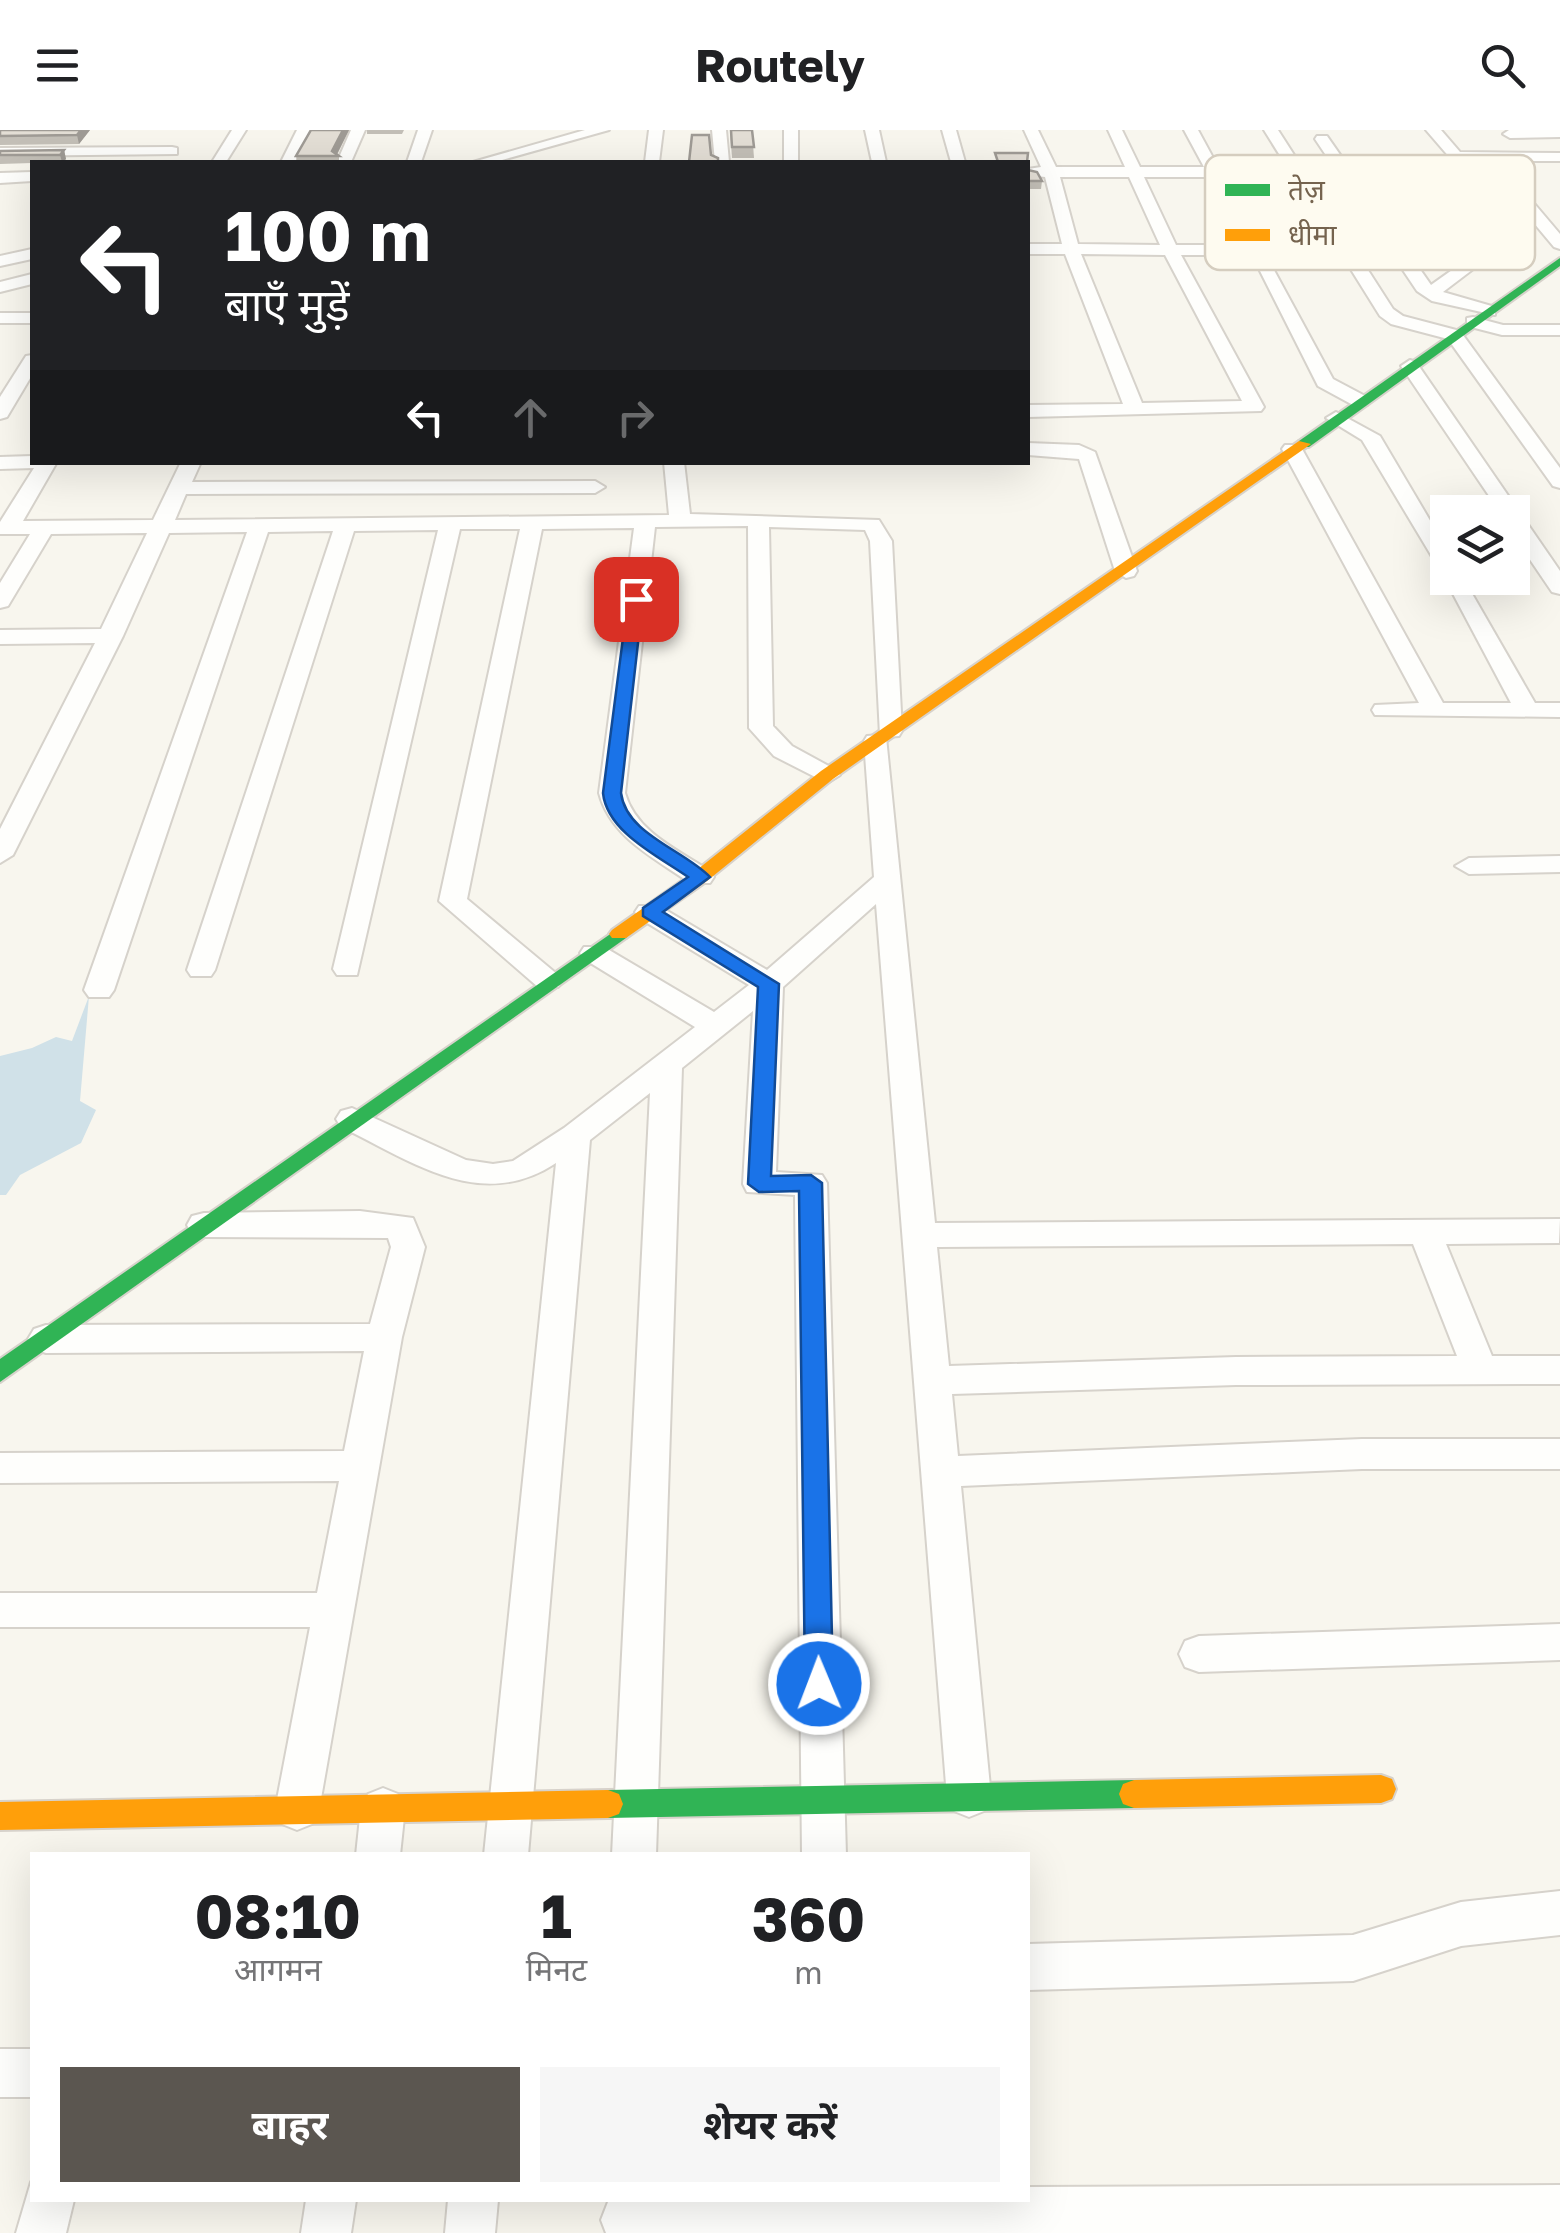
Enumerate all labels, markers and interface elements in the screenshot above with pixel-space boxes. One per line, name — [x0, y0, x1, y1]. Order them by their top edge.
icon: menu — [30, 38, 85, 93]
text: Routely — [695, 38, 865, 92]
icon: search — [1475, 38, 1530, 93]
legend — [1205, 155, 1535, 270]
text: तेज़ — [1288, 173, 1326, 206]
text: 100 m — [225, 192, 431, 276]
icon: left — [60, 200, 190, 330]
text: धीमा — [1288, 218, 1337, 251]
text: बाएँ मुड़ें — [225, 277, 349, 331]
icon: left — [398, 390, 453, 445]
icon: ahead — [503, 390, 558, 445]
icon: right — [608, 390, 663, 445]
map controls — [1430, 495, 1530, 595]
button: layers — [1430, 495, 1530, 595]
pin — [594, 557, 679, 642]
icon: arrive — [609, 572, 664, 627]
position arrow — [767, 1632, 871, 1736]
text: 08:10 — [195, 1879, 361, 1951]
text: 1 — [541, 1879, 572, 1951]
text: 360 — [752, 1882, 865, 1954]
text: आगमन — [234, 1950, 322, 1988]
text: मिनट — [526, 1950, 587, 1988]
text: m — [794, 1953, 823, 1991]
button: बाहर — [60, 2067, 520, 2182]
button: शेयर करें — [540, 2067, 1000, 2182]

